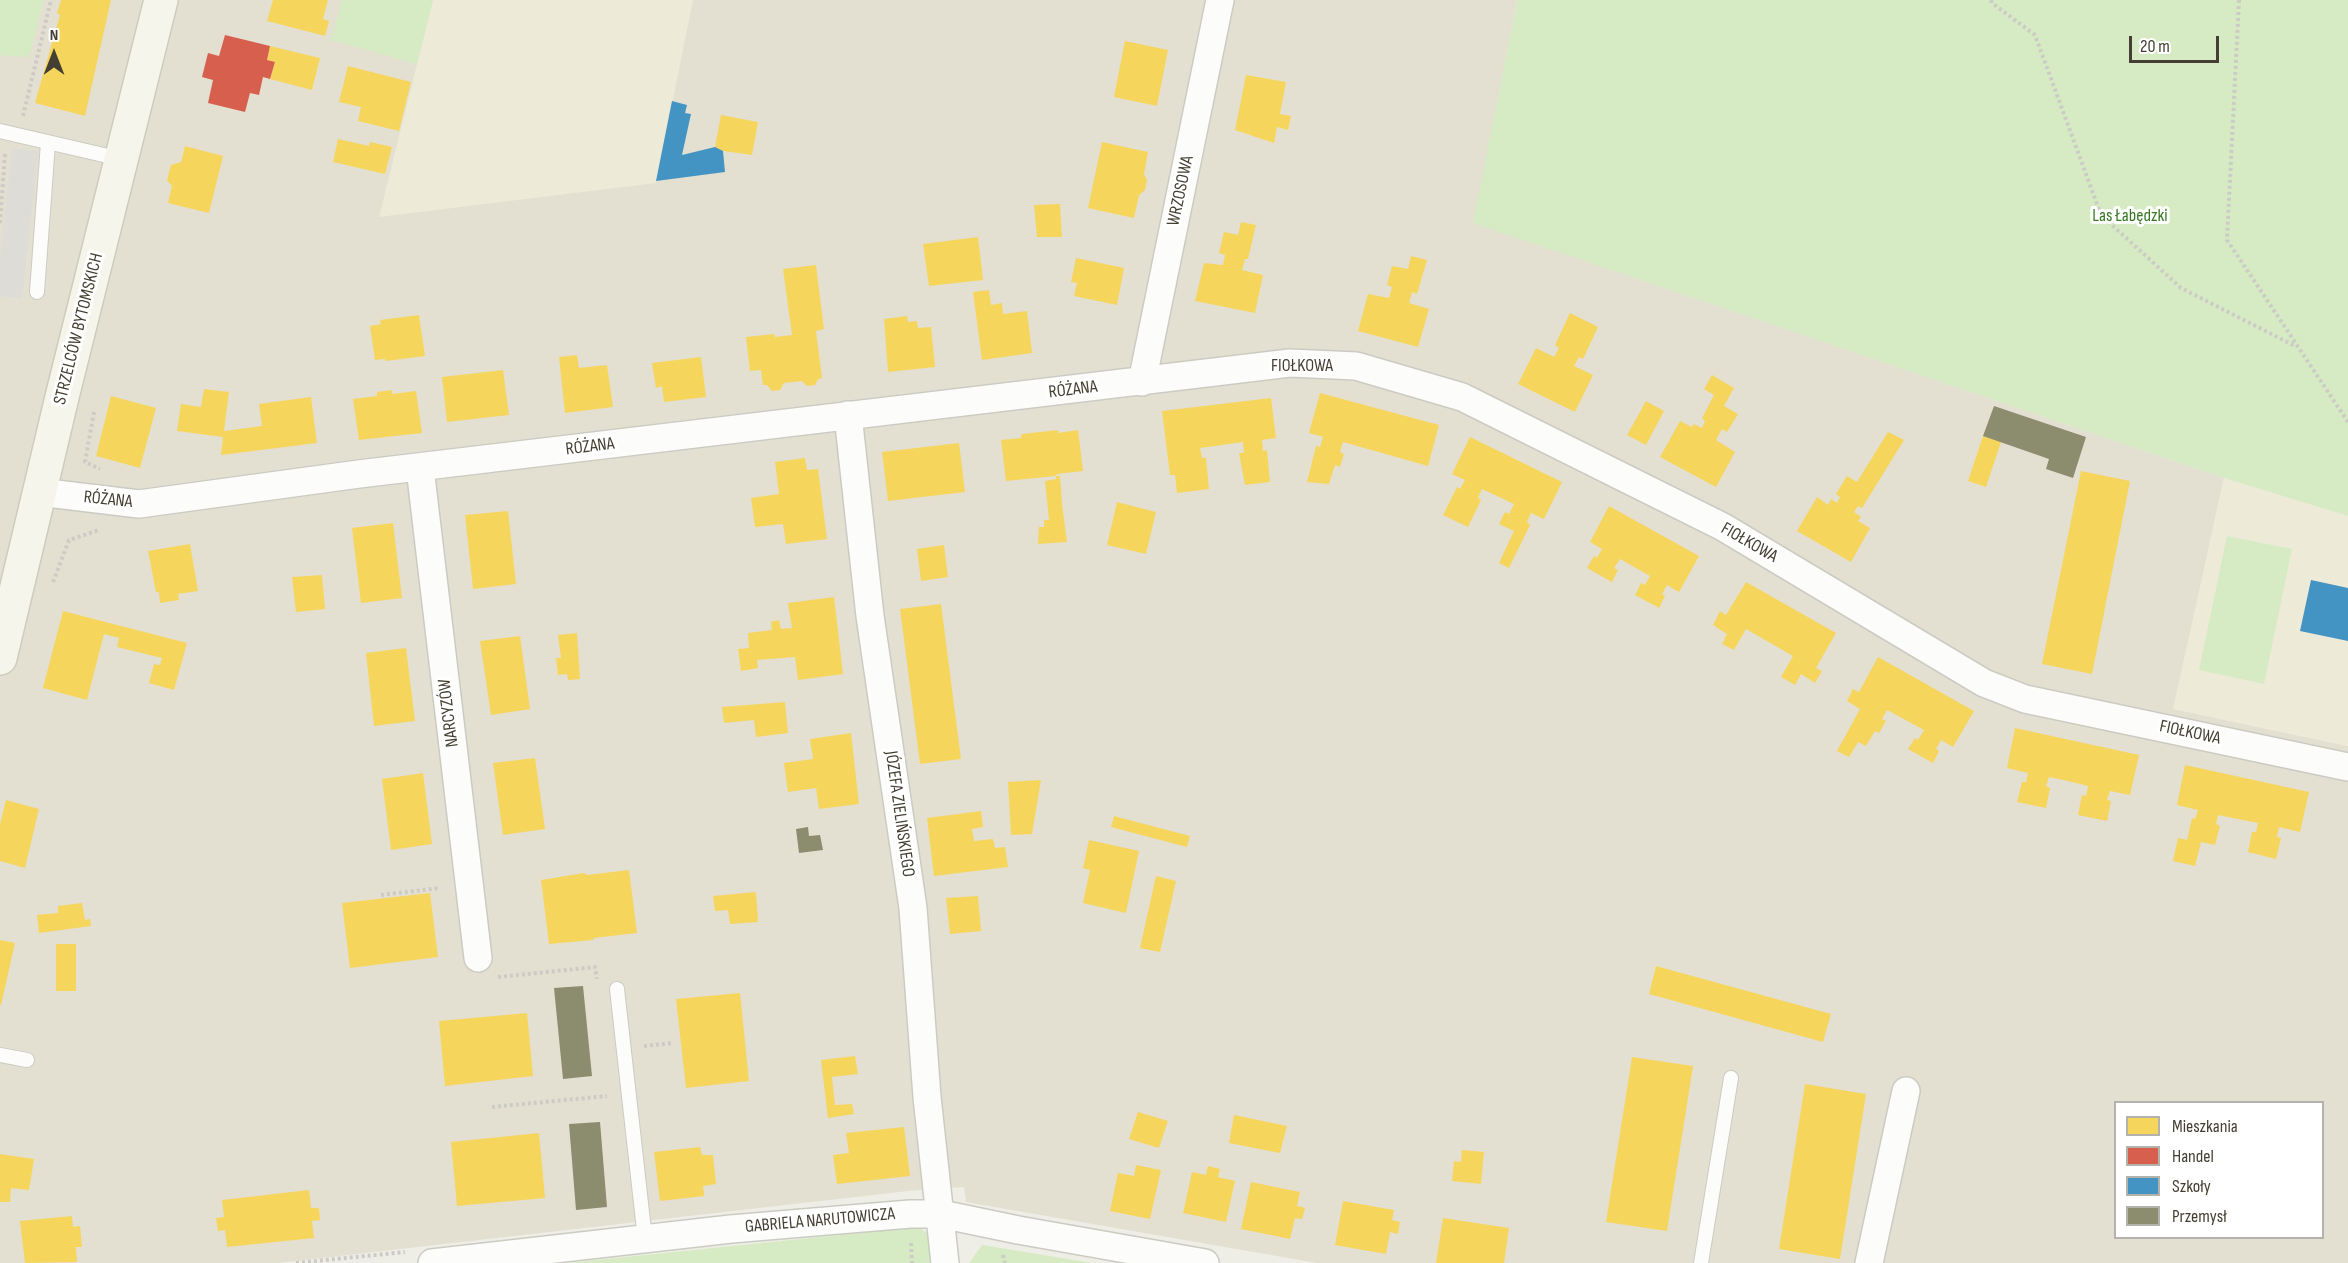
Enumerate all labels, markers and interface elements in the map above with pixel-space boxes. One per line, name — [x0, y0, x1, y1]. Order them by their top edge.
north arrow — [24, 24, 84, 84]
scale bar — [2132, 24, 2222, 62]
text: N — [50, 26, 58, 45]
text: 20 m — [2140, 36, 2170, 57]
street label: WRZOSOWA — [1163, 154, 1199, 228]
park label: Las Łabędzki — [2092, 205, 2168, 227]
street label: STRZELCÓW BYTOMSKICH — [50, 251, 108, 407]
street label: FIOŁKOWA — [1271, 355, 1333, 377]
street label: RÓŻANA — [1047, 376, 1099, 404]
street label: RÓŻANA — [564, 433, 616, 461]
street label: RÓŻANA — [83, 487, 133, 513]
street label: FIOŁKOWA — [1717, 518, 1781, 568]
street label: NARCYZÓW — [434, 678, 464, 748]
street label: FIOŁKOWA — [2157, 716, 2223, 750]
street label: JÓZEFA ZIELIŃSKIEGO — [879, 750, 919, 878]
legend — [2114, 1101, 2324, 1239]
text: Mieszkania — [2172, 1116, 2238, 1137]
text: Handel — [2172, 1146, 2214, 1167]
text: Szkoły — [2172, 1176, 2211, 1197]
street label: GABRIELA NARUTOWICZA — [744, 1204, 896, 1238]
text: Przemysł — [2172, 1206, 2227, 1227]

